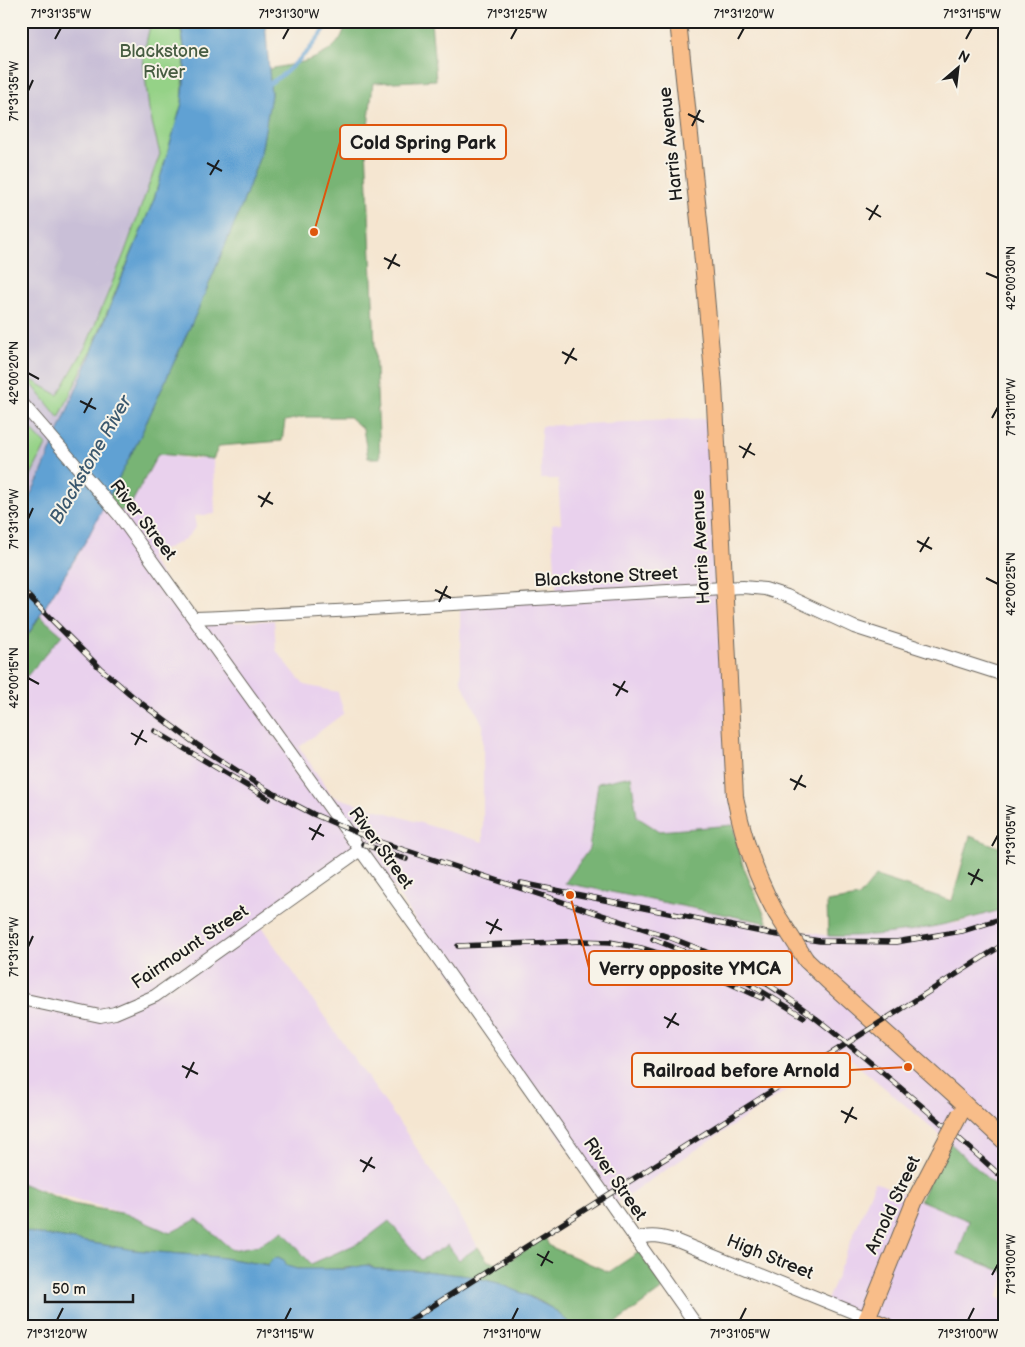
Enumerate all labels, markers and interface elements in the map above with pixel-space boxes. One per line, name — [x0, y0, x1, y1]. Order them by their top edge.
text: 71°31'35"W — [31, 7, 91, 22]
text: 71°31'30"W — [259, 7, 319, 22]
text: 71°31'25"W — [487, 7, 547, 22]
text: 71°31'20"W — [714, 7, 774, 22]
text: 71°31'15"W — [943, 7, 1001, 22]
park label: Blackstone River — [119, 41, 209, 83]
north arrow — [932, 42, 982, 92]
text: N — [955, 47, 973, 67]
text: 71°31'35"W — [7, 61, 22, 121]
street label: Harris Avenue — [655, 86, 687, 202]
callout: Cold Spring Park — [340, 125, 506, 159]
text: Cold Spring Park — [350, 132, 496, 155]
text: 42°00'30"N — [1004, 246, 1019, 310]
text: 42°00'20"N — [7, 341, 22, 405]
text: 71°31'10"W — [1004, 378, 1019, 436]
water label: Blackstone River — [45, 391, 138, 528]
street label: River Street — [105, 476, 181, 565]
text: 71°31'30"W — [7, 489, 22, 549]
street label: Harris Avenue — [687, 489, 714, 605]
text: 42°00'25"N — [1004, 552, 1019, 616]
street label: Blackstone Street — [534, 563, 679, 591]
text: 42°00'15"N — [7, 647, 22, 709]
street label: River Street — [344, 803, 418, 893]
text: 71°31'05"W — [1004, 805, 1019, 865]
street label: Fairmount Street — [128, 900, 252, 994]
text: 71°31'25"W — [7, 917, 22, 977]
callout: Verry opposite YMCA — [589, 951, 792, 985]
text: Verry opposite YMCA — [599, 958, 781, 981]
callout: Railroad before Arnold — [632, 1053, 850, 1087]
text: Railroad before Arnold — [642, 1060, 840, 1083]
street label: River Street — [579, 1134, 651, 1225]
street label: Arnold Street — [861, 1152, 925, 1257]
street label: High Street — [724, 1230, 817, 1284]
text: 71°31'00"W — [1004, 1234, 1019, 1294]
scale bar — [45, 1272, 132, 1304]
text: 50 m — [52, 1280, 86, 1299]
text: 71°31'20"W — [27, 1327, 87, 1342]
text: 71°31'15"W — [256, 1327, 314, 1342]
text: 71°31'10"W — [483, 1327, 541, 1342]
text: 71°31'05"W — [710, 1327, 770, 1342]
text: 71°31'00"W — [938, 1327, 998, 1342]

